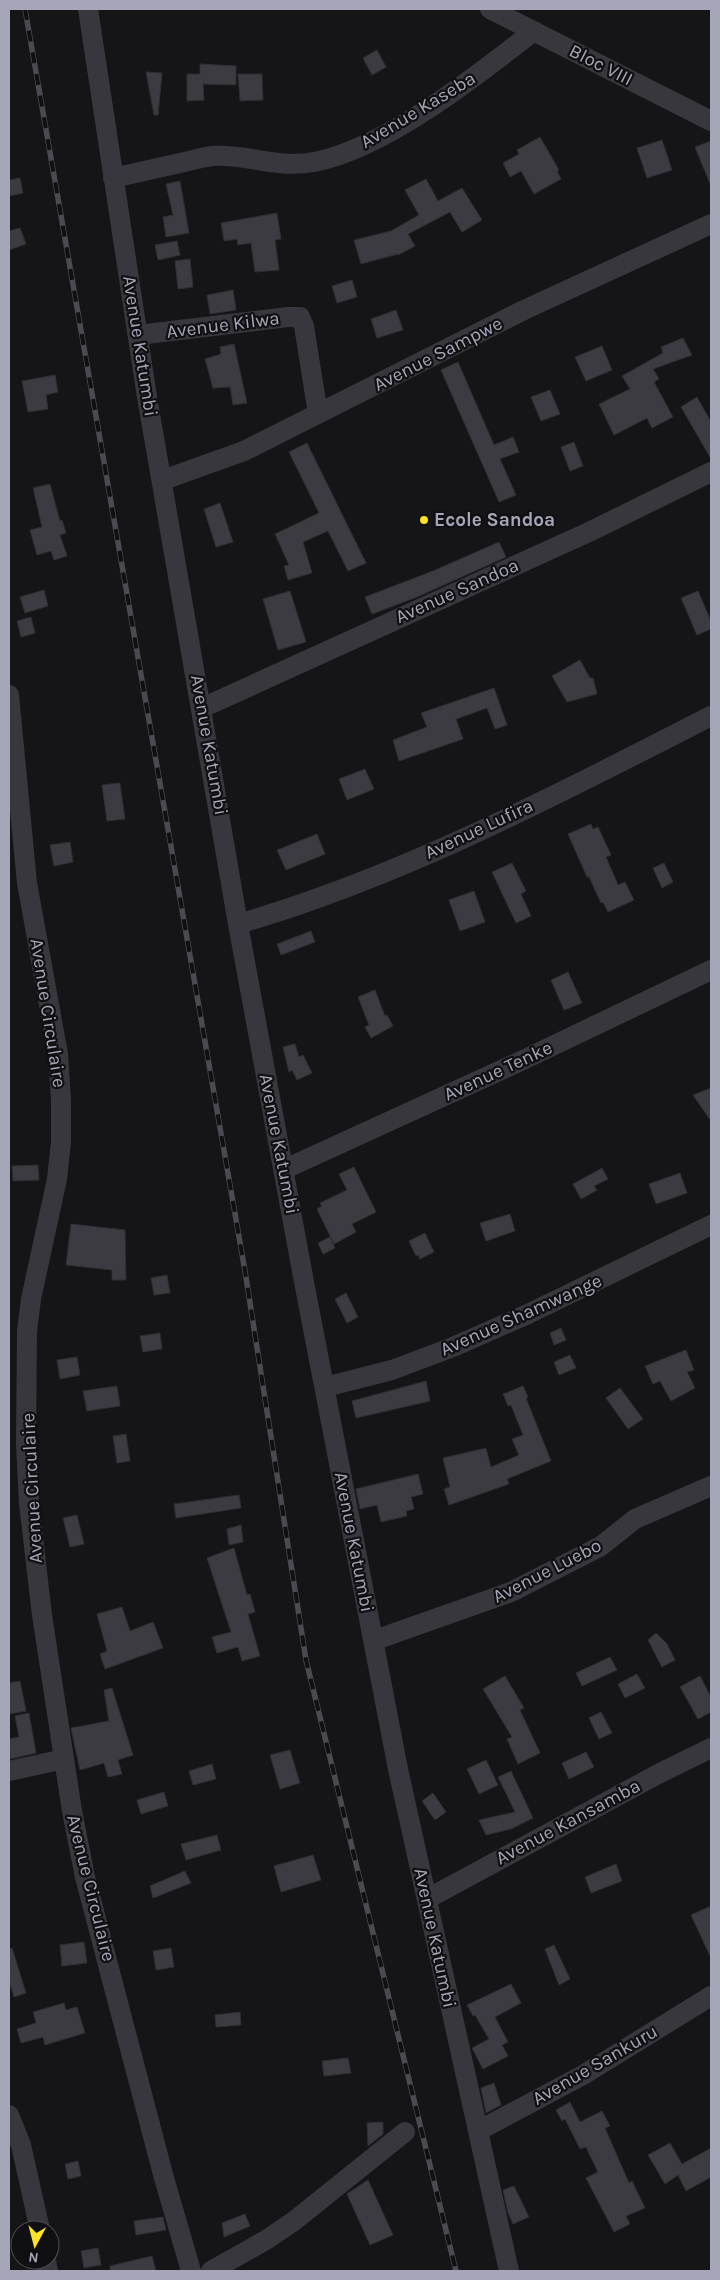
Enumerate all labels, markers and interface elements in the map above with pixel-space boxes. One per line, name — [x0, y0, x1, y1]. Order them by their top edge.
street label: Bloc VIII — [565, 40, 637, 90]
street label: Avenue Kaseba — [356, 67, 480, 153]
street label: Avenue Katumbi — [118, 274, 162, 418]
street label: Avenue Kilwa — [165, 307, 281, 343]
street label: Avenue Sampwe — [370, 312, 506, 396]
place label: Ecole Sandoa — [434, 509, 555, 531]
marker: Ecole Sandoa — [418, 514, 430, 526]
street label: Avenue Sandoa — [392, 554, 522, 628]
street label: Avenue Katumbi — [186, 673, 232, 817]
street label: Avenue Lufira — [421, 794, 537, 864]
street label: Avenue Circulaire — [25, 937, 71, 1089]
street label: Avenue Tenke — [440, 1036, 556, 1106]
street label: Avenue Katumbi — [255, 1072, 303, 1216]
street label: Avenue Shamwange — [437, 1269, 605, 1361]
street label: Avenue Circulaire — [17, 1412, 47, 1564]
street label: Avenue Katumbi — [330, 1470, 378, 1614]
street label: Avenue Luebo — [489, 1534, 605, 1608]
street label: Avenue Kansamba — [492, 1775, 644, 1869]
street label: Avenue Circulaire — [62, 1812, 120, 1964]
street label: Avenue Katumbi — [409, 1866, 461, 2010]
street label: Avenue Sankuru — [528, 2020, 662, 2110]
north arrow — [10, 2220, 60, 2270]
text: N — [27, 2248, 39, 2266]

